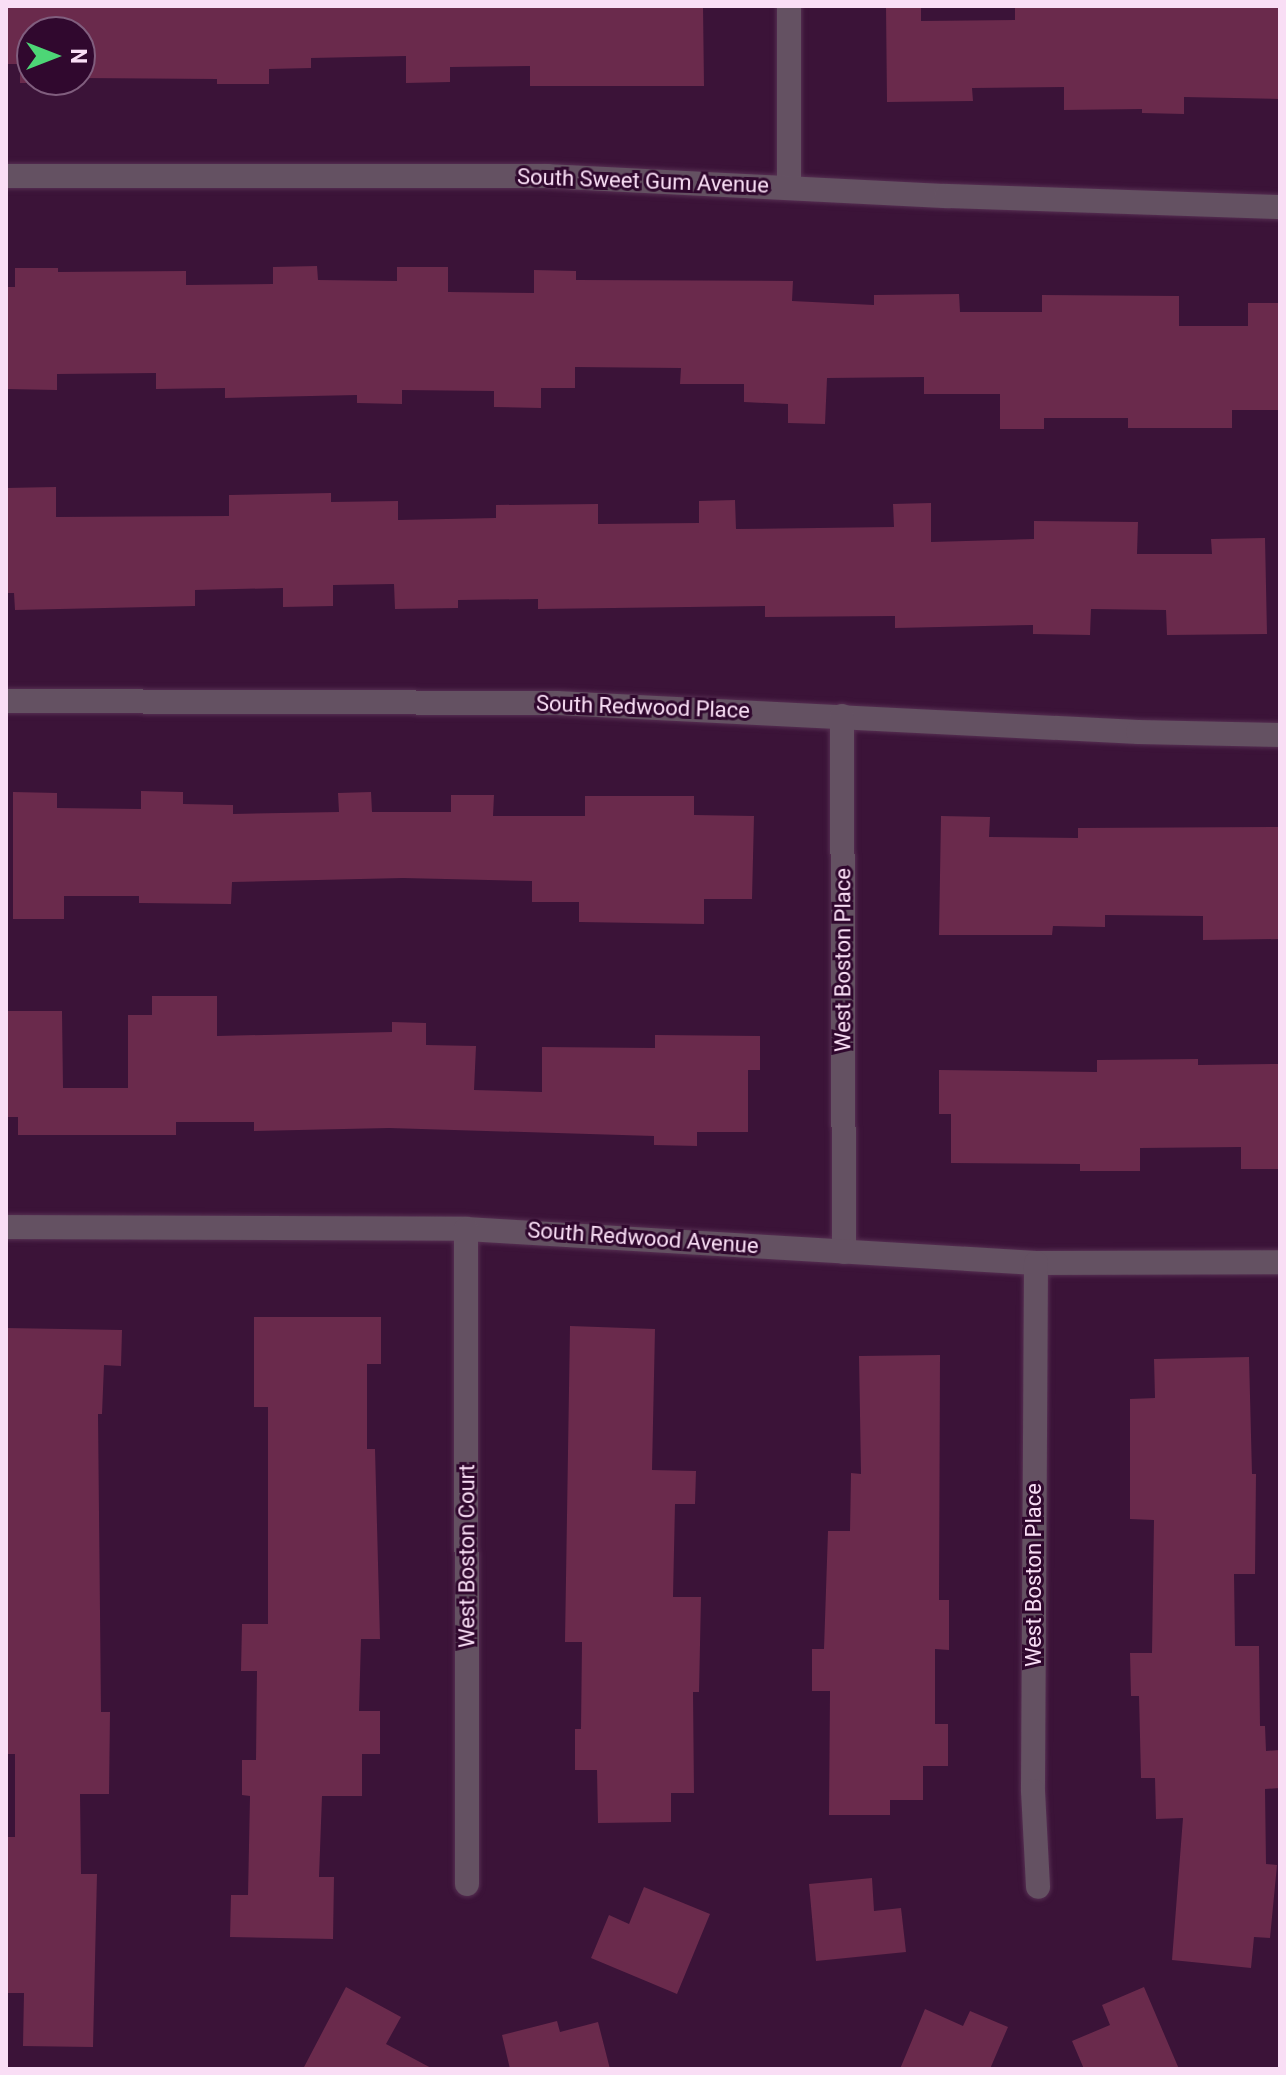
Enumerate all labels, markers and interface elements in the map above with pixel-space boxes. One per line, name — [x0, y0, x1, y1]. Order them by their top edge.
north arrow — [16, 16, 96, 96]
text: N — [66, 48, 91, 64]
street label: South Sweet Gum Avenue — [517, 163, 769, 199]
street label: South Redwood Place — [536, 690, 750, 724]
street label: West Boston Place — [830, 868, 856, 1052]
street label: South Redwood Avenue — [527, 1217, 759, 1259]
street label: West Boston Court — [454, 1464, 480, 1648]
street label: West Boston Place — [1021, 1483, 1047, 1667]

